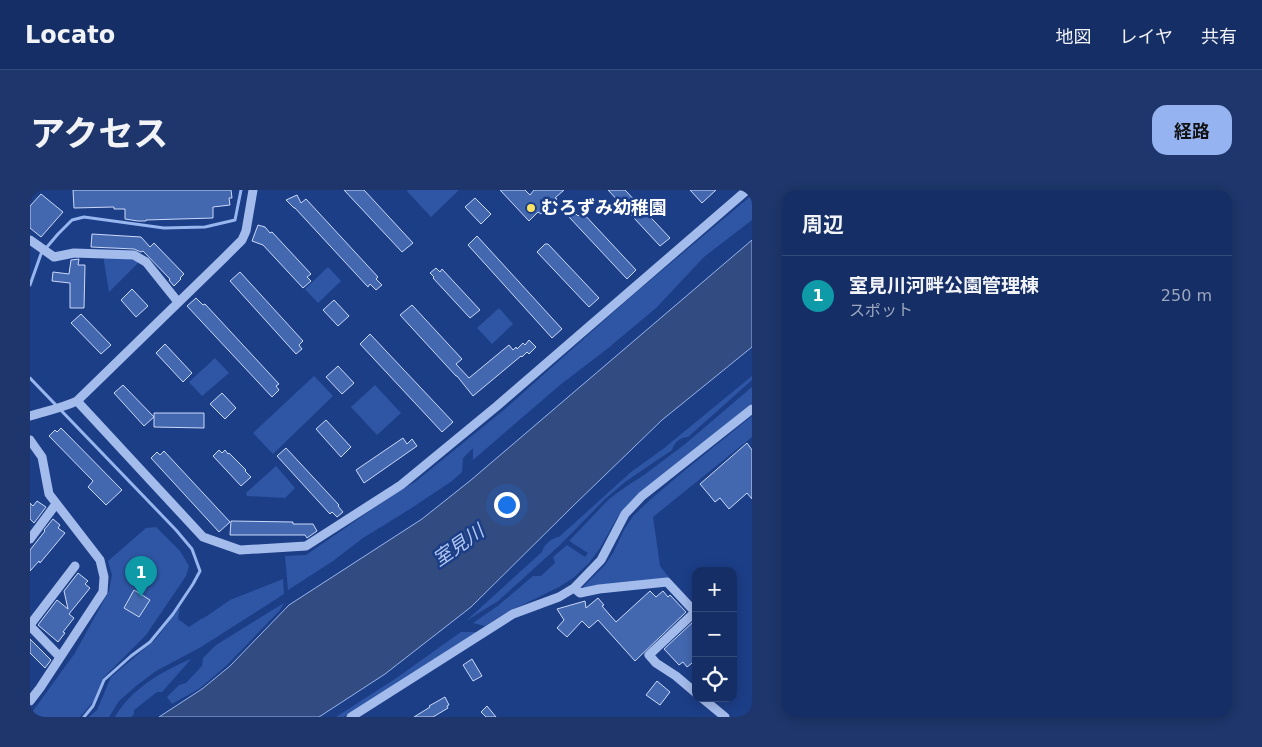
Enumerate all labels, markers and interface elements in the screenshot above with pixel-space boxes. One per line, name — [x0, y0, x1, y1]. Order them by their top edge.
text: Locato — [25, 21, 115, 49]
text: 地図 — [1056, 26, 1092, 47]
text: レイヤ — [1120, 26, 1173, 47]
text: 共有 — [1201, 26, 1237, 47]
button: 経路 — [1152, 105, 1232, 155]
text: アクセス — [30, 114, 168, 154]
place label: むろずみ幼稚園 — [541, 197, 667, 218]
marker: むろずみ幼稚園 — [525, 202, 537, 214]
text: 周辺 — [802, 213, 844, 237]
text: 室見川河畔公園管理棟 — [849, 274, 1039, 296]
text: 1 — [812, 286, 824, 305]
text: 250 m — [1161, 286, 1212, 305]
text: スポット — [849, 301, 913, 320]
your location — [494, 492, 520, 518]
water label: 室見川 — [428, 518, 489, 570]
pin: 1 — [125, 556, 157, 597]
map controls — [692, 567, 737, 702]
button: + — [692, 567, 737, 612]
button: − — [692, 612, 737, 657]
button: locate — [692, 657, 737, 702]

